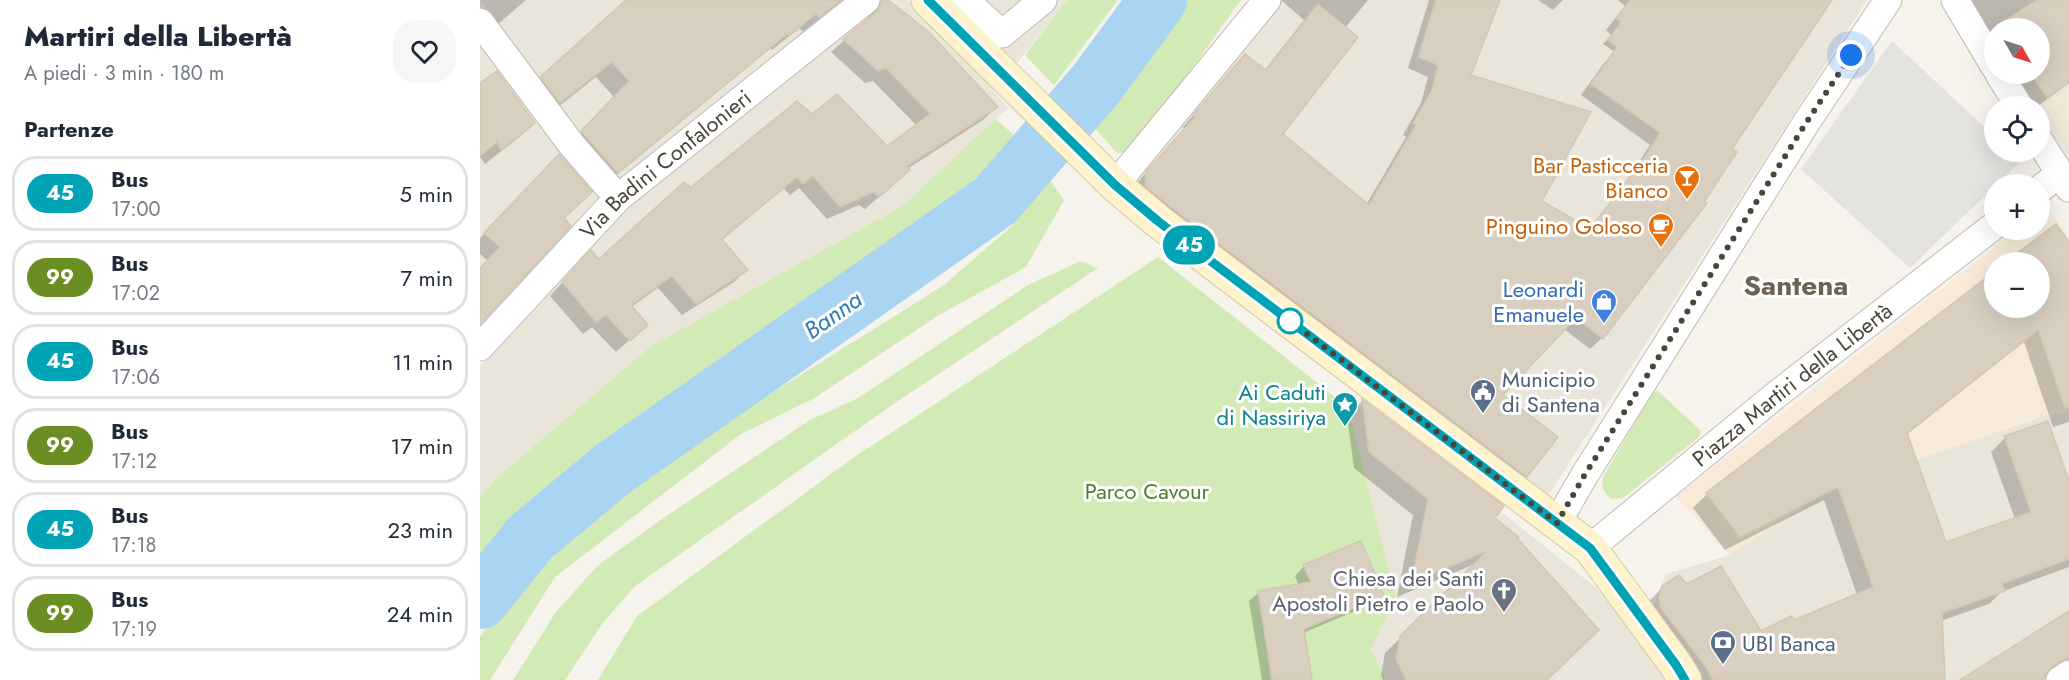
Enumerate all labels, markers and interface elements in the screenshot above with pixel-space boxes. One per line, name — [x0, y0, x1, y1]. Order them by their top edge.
text: Martiri della Libertà — [24, 16, 292, 57]
north arrow — [1984, 18, 2050, 84]
map controls — [1984, 18, 2050, 318]
button: heart — [393, 20, 456, 83]
your location — [1836, 40, 1866, 70]
text: A piedi · 3 min · 180 m — [24, 59, 224, 88]
street label: Via Badini Confalonieri — [572, 82, 758, 246]
button: locate — [1984, 96, 2050, 162]
text: Partenze — [24, 113, 114, 145]
place label: Bar Pasticceria Bianco — [1533, 149, 1668, 206]
text: Bus — [111, 163, 148, 195]
bar icon: Bar Pasticceria Bianco — [1672, 163, 1702, 201]
button: + — [1984, 174, 2050, 240]
text: 45 — [46, 178, 74, 208]
text: 5 min — [400, 178, 453, 210]
text: 17:00 — [111, 195, 161, 224]
place label: Pinguino Goloso — [1486, 210, 1642, 242]
cafe icon: Pinguino Goloso — [1646, 211, 1676, 249]
line badge: 45 — [1162, 226, 1216, 264]
text: 45 — [1175, 230, 1203, 260]
text: Bus — [111, 247, 148, 279]
button: − — [1984, 252, 2050, 318]
text: 99 — [46, 262, 74, 292]
text: 7 min — [400, 262, 453, 294]
district label: Santena — [1744, 265, 1848, 306]
place label: Leonardi Emanuele — [1493, 273, 1584, 330]
text: 17:02 — [111, 279, 160, 308]
water label: Banna — [796, 282, 869, 347]
shop icon: Leonardi Emanuele — [1589, 287, 1619, 325]
street label: Piazza Martiri della Libertà — [1685, 295, 1899, 474]
unlabelled marker — [1277, 308, 1303, 334]
text: Bus — [111, 331, 148, 363]
text: 45 — [46, 346, 74, 376]
text: 11 min — [392, 346, 453, 378]
text: 17:06 — [111, 363, 160, 392]
place label: Municipio di Santena — [1502, 363, 1600, 420]
place label: Ai Caduti di Nassiriya — [1217, 376, 1326, 433]
public building icon: Municipio di Santena — [1468, 377, 1498, 415]
place icon: Ai Caduti di Nassiriya — [1330, 390, 1360, 428]
text: Bus — [111, 415, 148, 447]
text: 99 — [46, 430, 74, 460]
text: 17 min — [391, 430, 453, 462]
text: 17:12 — [111, 447, 157, 476]
park label: Parco Cavour — [1085, 475, 1210, 507]
text: Bus — [111, 499, 148, 531]
text: 45 — [46, 514, 74, 544]
text: 23 min — [387, 514, 453, 546]
text: 17:18 — [111, 531, 156, 560]
place label: Chiesa dei Santi Apostoli Pietro e Paolo — [1272, 562, 1484, 619]
church icon: Chiesa dei Santi Apostoli Pietro e Paolo — [1489, 576, 1519, 614]
text: Bus — [111, 583, 148, 615]
text: 99 — [46, 598, 74, 628]
text: 24 min — [387, 598, 453, 630]
text: 17:19 — [111, 615, 157, 644]
place label: UBI Banca — [1742, 627, 1836, 659]
bank icon: UBI Banca — [1708, 628, 1738, 666]

